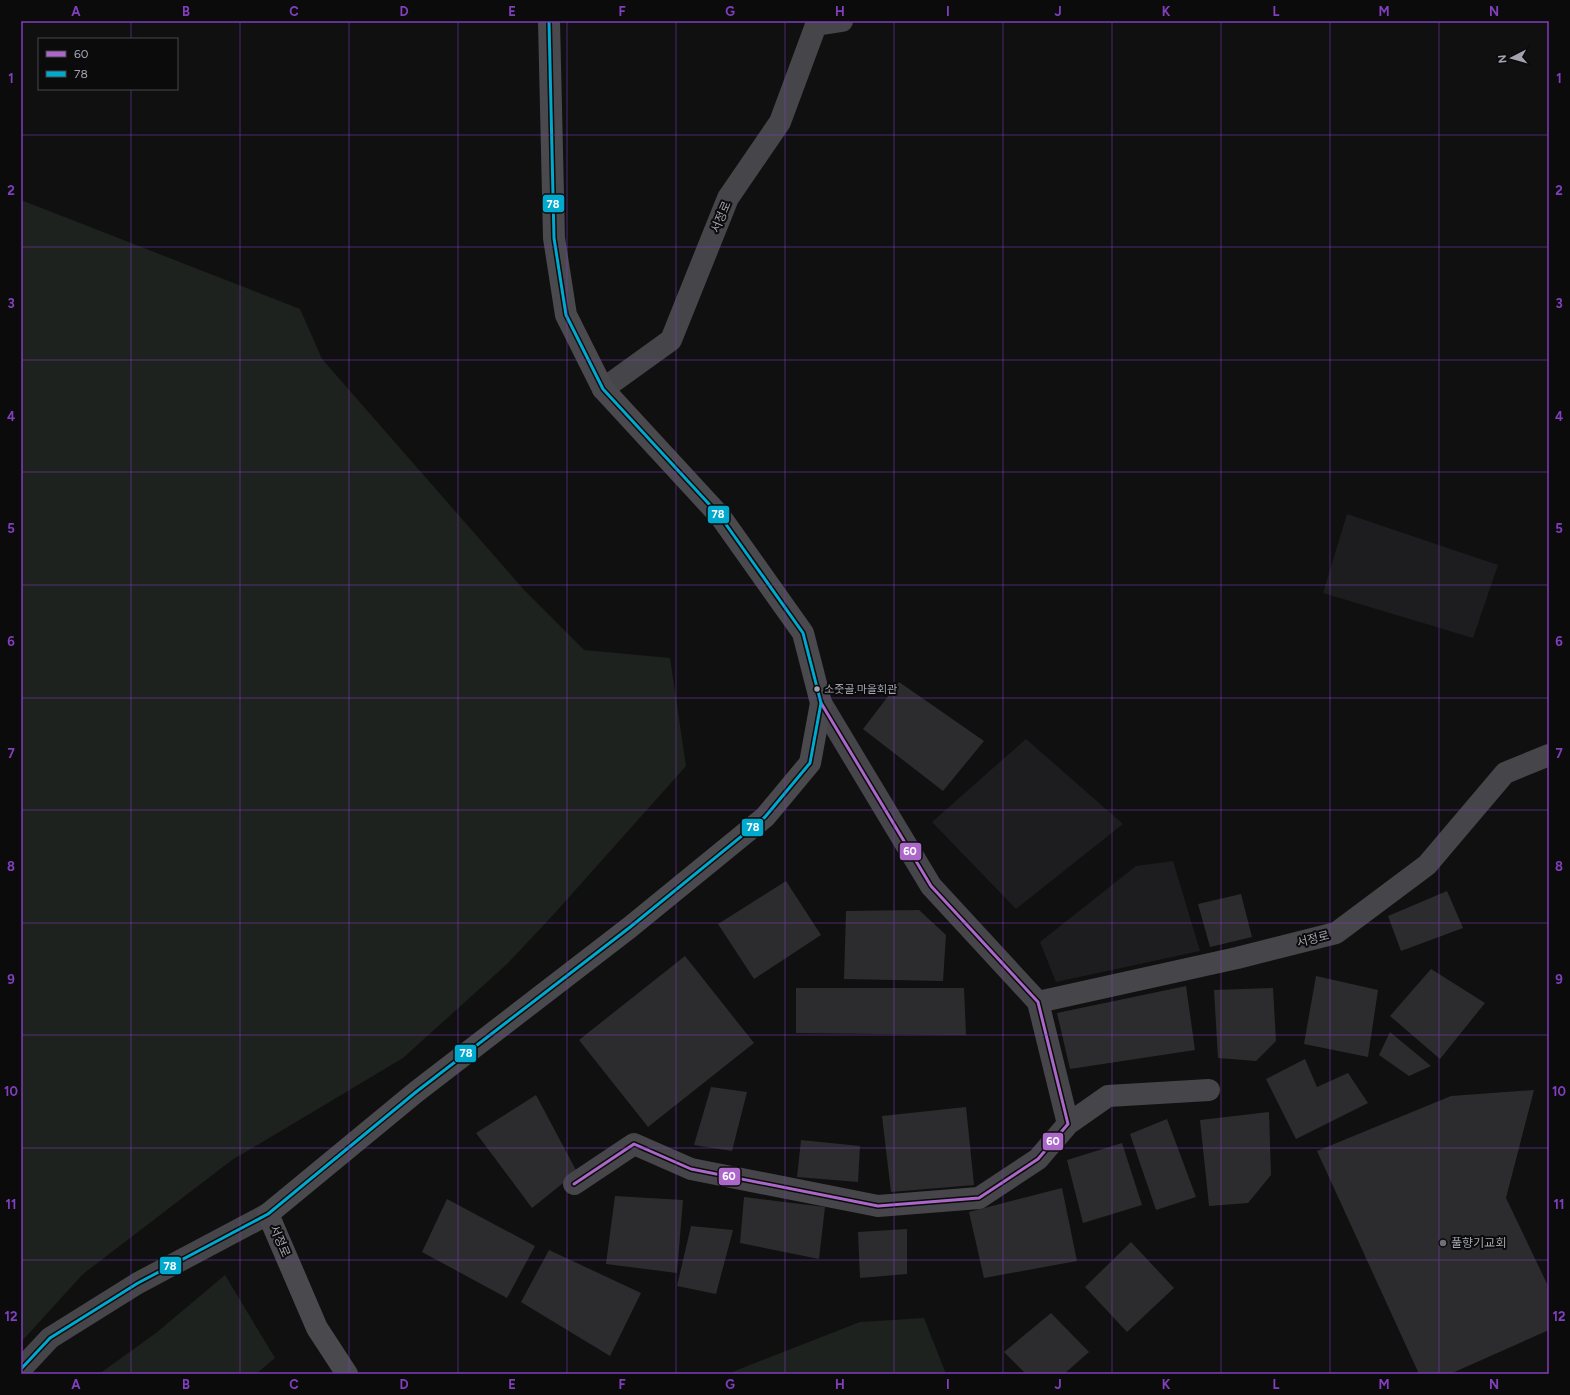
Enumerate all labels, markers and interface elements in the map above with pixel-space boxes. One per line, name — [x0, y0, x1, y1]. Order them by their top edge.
text: A — [71, 4, 81, 19]
text: B — [182, 4, 190, 19]
text: C — [289, 4, 299, 19]
text: D — [399, 4, 409, 19]
text: E — [508, 4, 516, 19]
text: F — [618, 4, 626, 19]
text: G — [725, 4, 735, 19]
text: H — [835, 4, 845, 19]
text: I — [946, 4, 950, 19]
text: J — [1054, 4, 1062, 19]
text: K — [1162, 4, 1171, 19]
text: L — [1273, 4, 1280, 19]
text: M — [1378, 4, 1390, 19]
text: N — [1489, 4, 1499, 19]
legend — [38, 38, 178, 90]
north arrow — [1492, 38, 1532, 78]
text: 60 — [74, 47, 89, 61]
text: N — [1496, 54, 1509, 64]
text: 78 — [74, 67, 88, 81]
text: 1 — [8, 71, 14, 86]
text: 1 — [1556, 71, 1562, 86]
text: 2 — [7, 183, 15, 198]
text: 2 — [1555, 183, 1563, 198]
line badge: 78 — [542, 194, 565, 213]
text: 78 — [547, 198, 560, 211]
street label: 서정로 — [708, 199, 734, 235]
text: 3 — [7, 296, 15, 311]
text: 3 — [1555, 296, 1563, 311]
text: 4 — [7, 409, 15, 424]
text: 4 — [1555, 409, 1563, 424]
line badge: 78 — [707, 505, 730, 524]
text: 78 — [712, 508, 725, 521]
text: 5 — [7, 521, 15, 536]
text: 5 — [1555, 521, 1563, 536]
text: 6 — [7, 634, 15, 649]
text: 6 — [1555, 634, 1563, 649]
place label: 소줏골.마을회관 — [824, 683, 897, 696]
marker: 소줏골.마을회관 — [812, 684, 822, 694]
text: 7 — [7, 746, 15, 761]
text: 7 — [1555, 746, 1563, 761]
line badge: 78 — [741, 818, 764, 837]
text: 78 — [747, 821, 760, 834]
line badge: 60 — [899, 842, 922, 861]
text: 60 — [903, 845, 917, 858]
text: 8 — [7, 859, 15, 874]
text: 8 — [1555, 859, 1563, 874]
street label: 서정로 — [1295, 928, 1331, 950]
text: 9 — [7, 972, 15, 987]
text: 9 — [1555, 972, 1563, 987]
line badge: 78 — [454, 1044, 477, 1063]
text: 78 — [460, 1047, 473, 1060]
text: 10 — [4, 1084, 18, 1099]
text: 10 — [1552, 1084, 1566, 1099]
line badge: 60 — [1042, 1132, 1064, 1151]
text: 60 — [1046, 1135, 1060, 1148]
line badge: 60 — [718, 1167, 741, 1186]
text: 60 — [722, 1170, 736, 1183]
text: 11 — [6, 1197, 16, 1212]
text: 11 — [1554, 1197, 1564, 1212]
street label: 서정로 — [267, 1223, 293, 1259]
place label: 풀향기교회 — [1451, 1236, 1506, 1250]
marker: 풀향기교회 — [1438, 1238, 1448, 1248]
line badge: 78 — [159, 1256, 182, 1275]
text: 78 — [164, 1260, 177, 1273]
text: 12 — [4, 1309, 18, 1324]
text: 12 — [1552, 1309, 1566, 1324]
text: A — [71, 1377, 81, 1392]
text: B — [182, 1377, 190, 1392]
text: C — [289, 1377, 299, 1392]
text: D — [399, 1377, 409, 1392]
text: E — [508, 1377, 516, 1392]
text: F — [618, 1377, 626, 1392]
text: G — [725, 1377, 735, 1392]
text: H — [835, 1377, 845, 1392]
text: I — [946, 1377, 950, 1392]
text: J — [1054, 1377, 1062, 1392]
text: K — [1162, 1377, 1171, 1392]
text: L — [1273, 1377, 1280, 1392]
text: M — [1378, 1377, 1390, 1392]
text: N — [1489, 1377, 1499, 1392]

